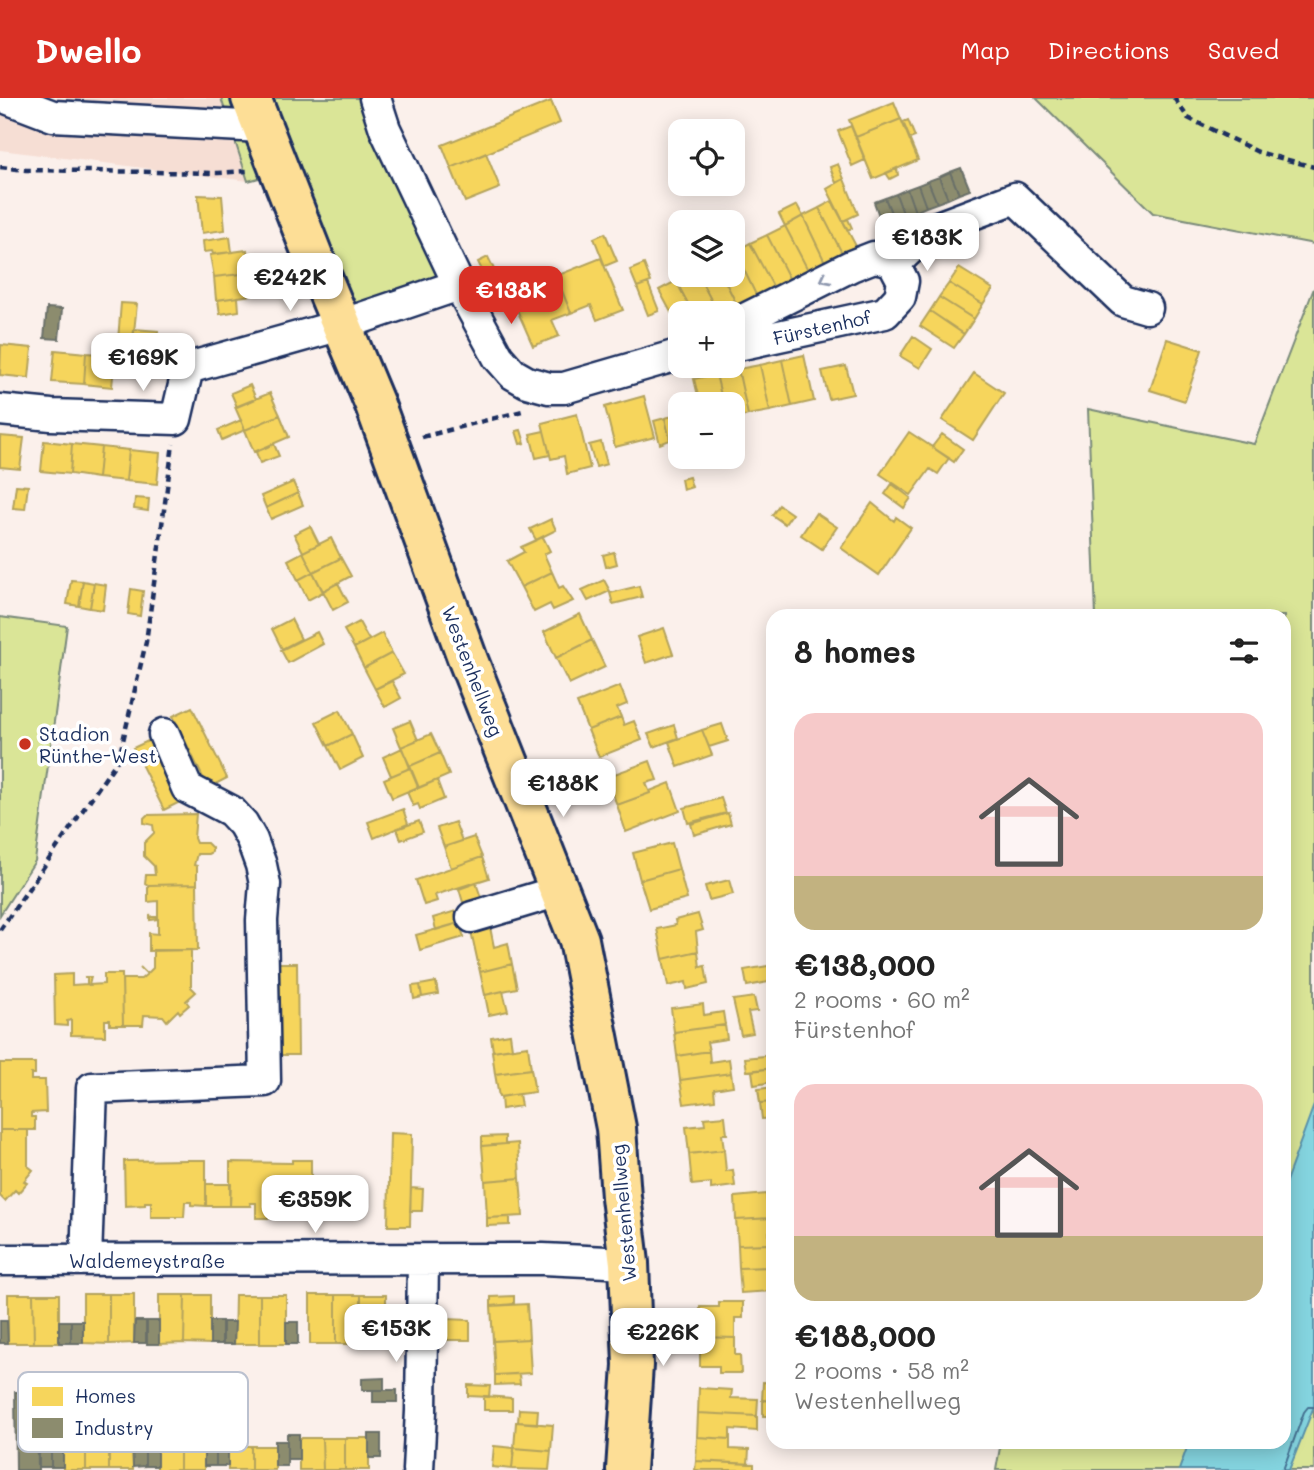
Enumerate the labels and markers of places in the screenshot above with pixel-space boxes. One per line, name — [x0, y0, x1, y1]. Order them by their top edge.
pin: €183K — [878, 214, 976, 273]
pin: €242K — [241, 254, 339, 313]
pin: €138K — [462, 266, 560, 326]
pin: €169K — [94, 334, 192, 393]
place label: Stadion Rünthe-West — [39, 721, 157, 768]
marker: Stadion Rünthe-West — [17, 736, 33, 752]
pin: €188K — [514, 760, 612, 819]
pin: €359K — [266, 1176, 364, 1235]
pin: €153K — [347, 1304, 445, 1364]
pin: €226K — [614, 1308, 712, 1368]

